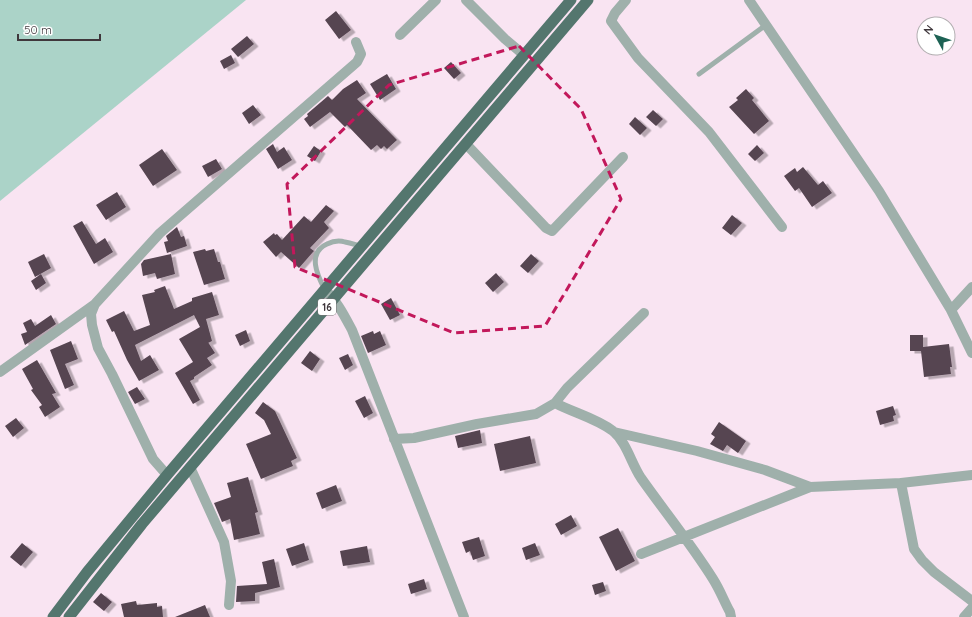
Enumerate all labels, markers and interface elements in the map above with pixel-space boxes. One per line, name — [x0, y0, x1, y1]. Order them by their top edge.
scale bar — [18, 16, 100, 42]
north arrow — [916, 16, 956, 56]
text: 50 m — [24, 22, 52, 37]
text: N — [920, 22, 936, 37]
road number: 16 — [318, 299, 336, 315]

